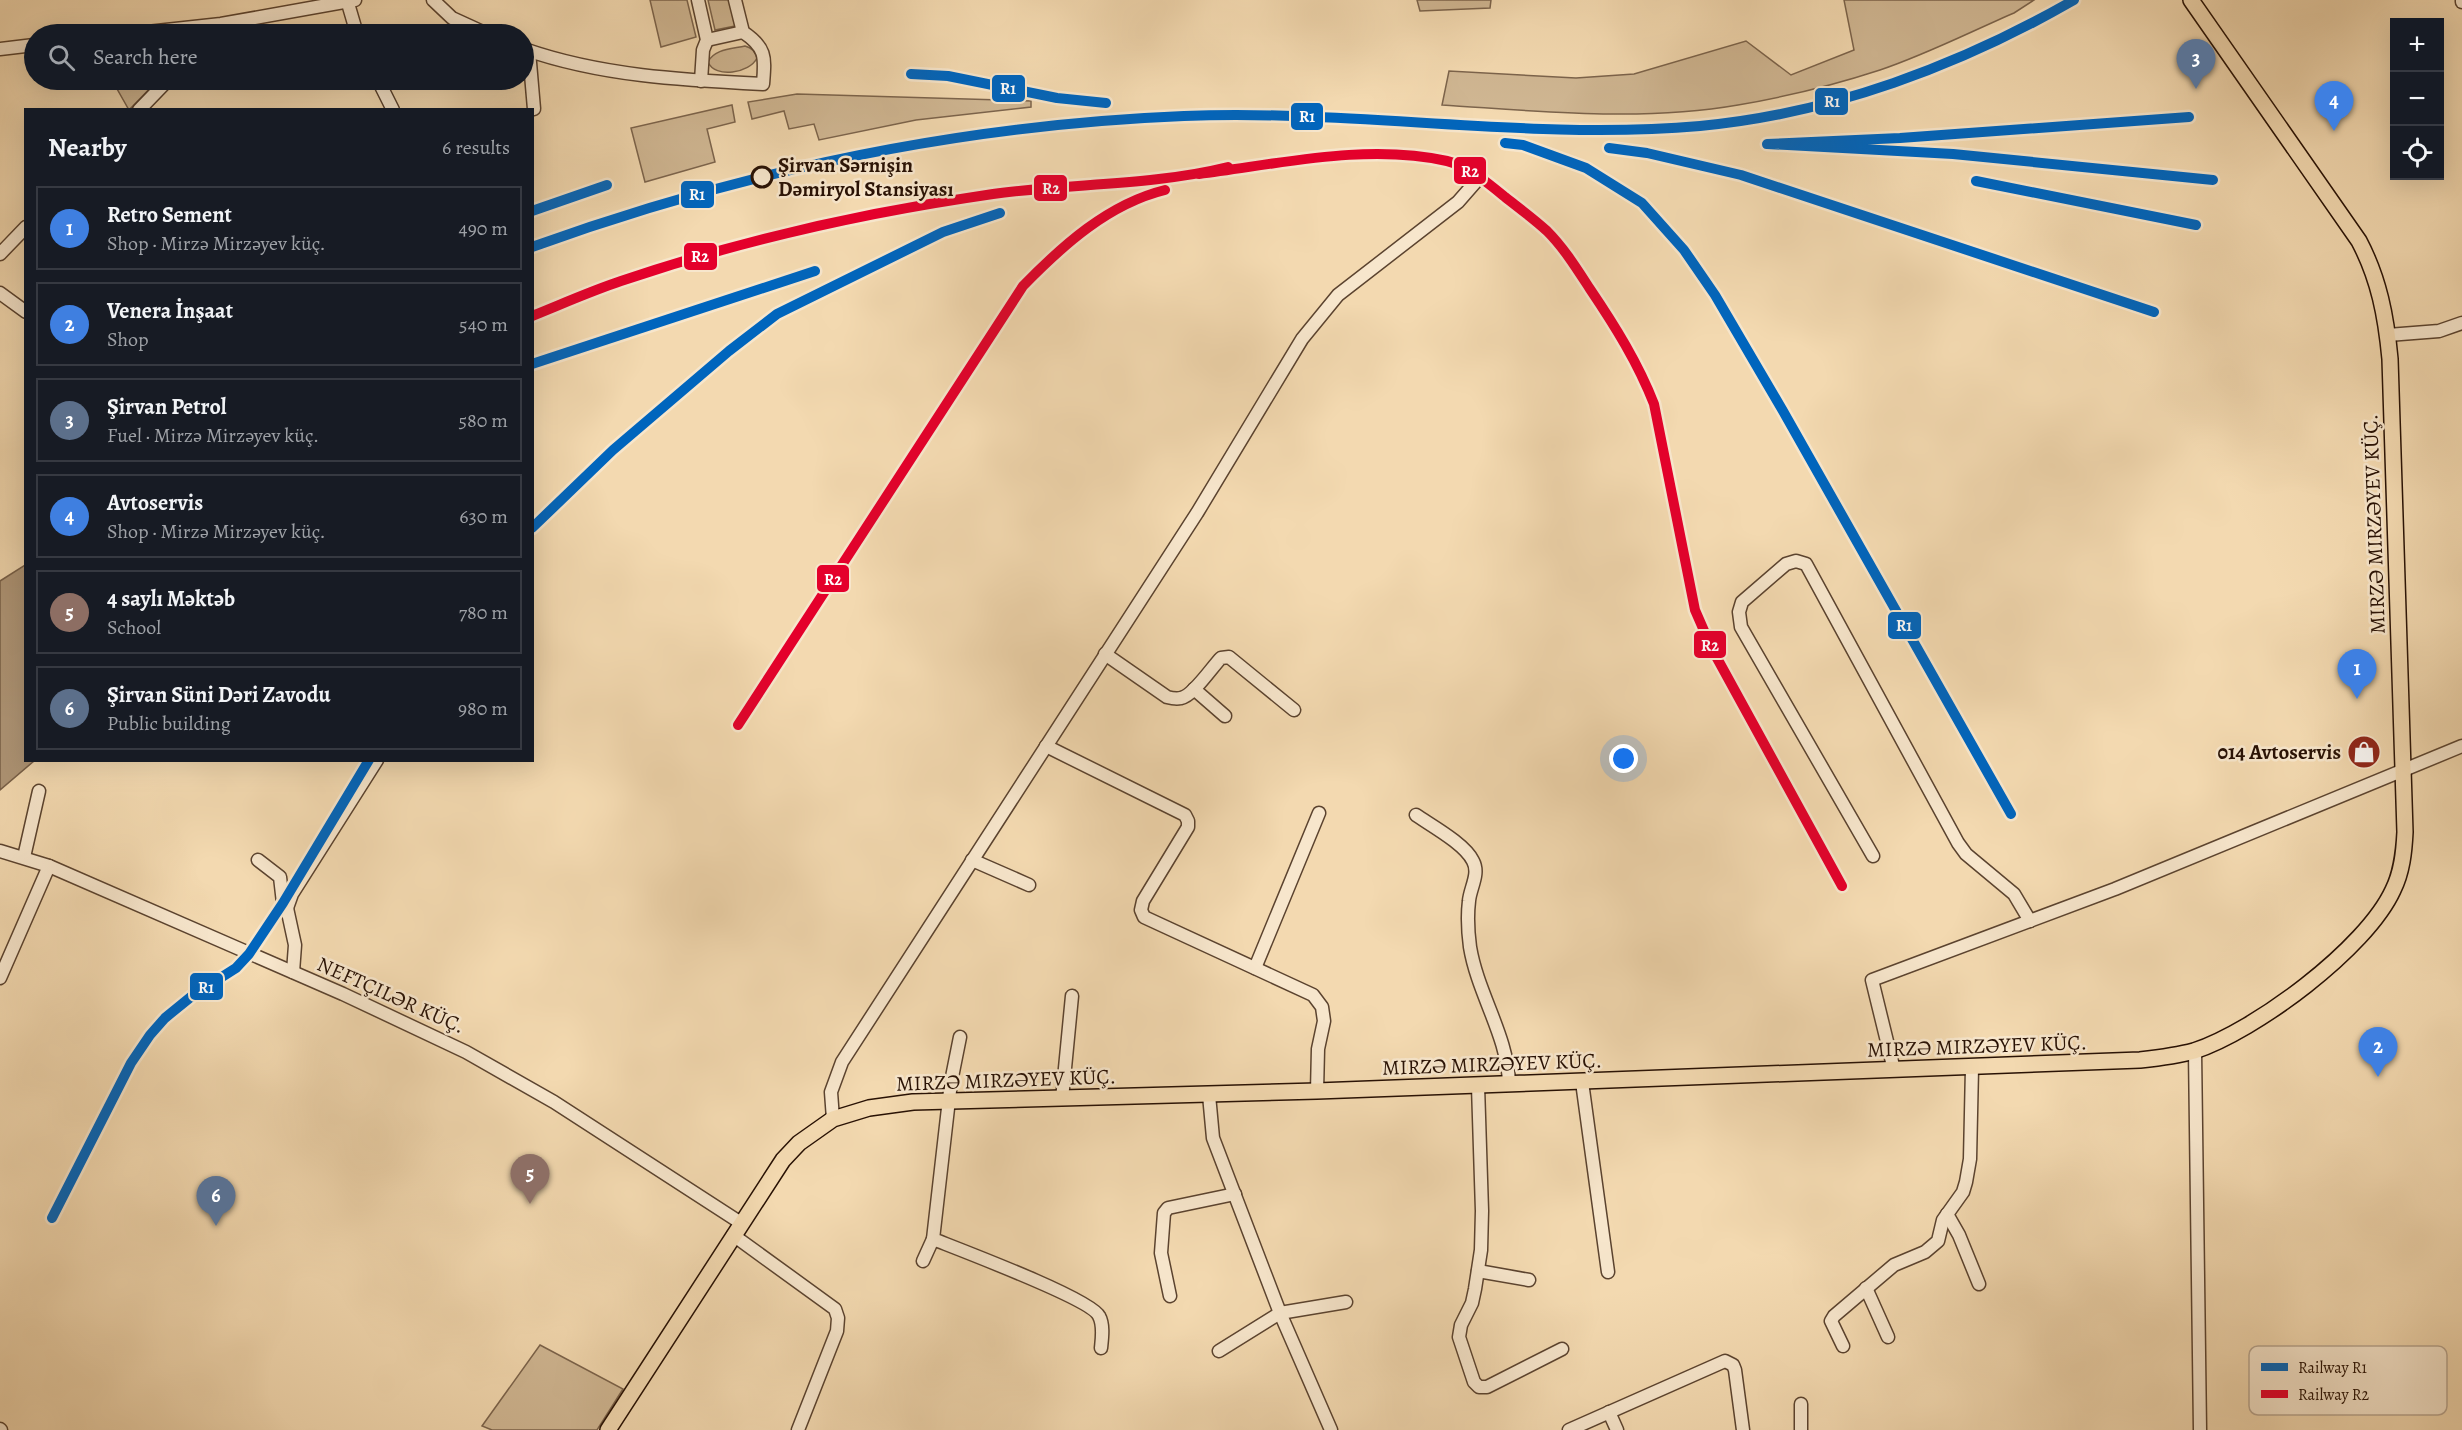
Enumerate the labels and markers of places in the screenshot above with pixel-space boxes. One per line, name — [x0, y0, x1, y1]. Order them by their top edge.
pin: 3 — [2176, 40, 2216, 89]
pin: 4 — [2314, 82, 2354, 131]
place label: Şirvan Sərnişin Dəmiryol Stansiyası — [778, 151, 954, 203]
marker: Şirvan Sərnişin Dəmiryol Stansiyası — [751, 166, 773, 188]
pin: 1 — [2338, 650, 2376, 699]
shop icon: 014 Avtoservis — [2346, 734, 2382, 770]
place label: 014 Avtoservis — [2218, 738, 2341, 766]
pin: 2 — [2358, 1028, 2398, 1077]
pin: 5 — [510, 1154, 550, 1204]
pin: 6 — [196, 1176, 236, 1226]

